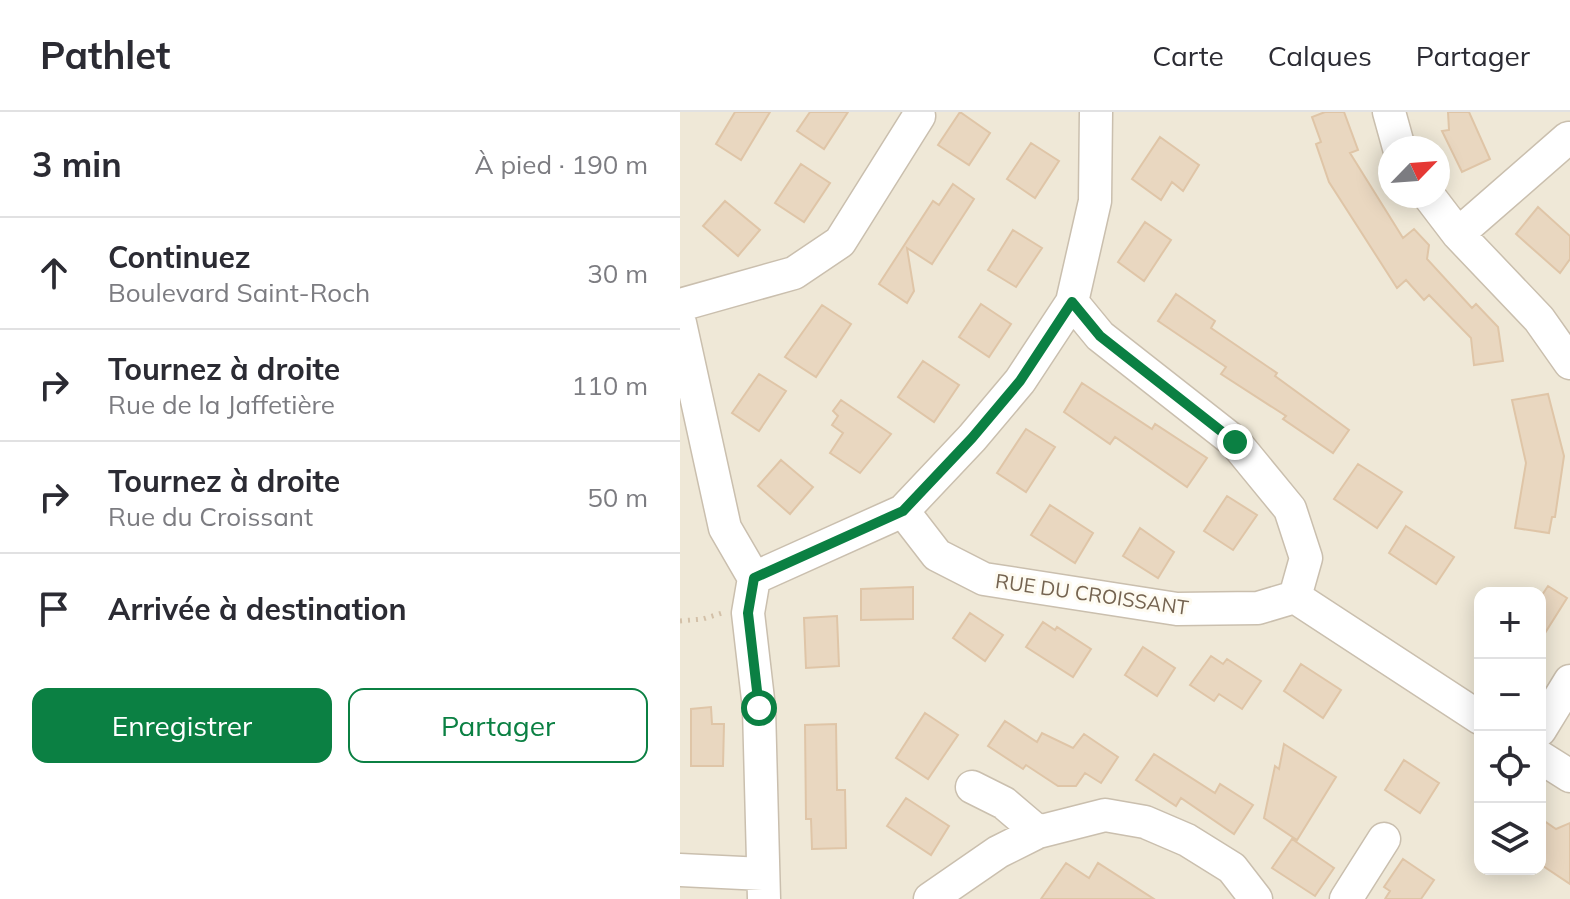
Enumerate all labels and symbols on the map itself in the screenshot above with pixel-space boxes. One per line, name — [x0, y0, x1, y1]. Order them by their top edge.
north arrow — [1378, 136, 1450, 208]
route end — [1217, 424, 1253, 460]
street label: RUE DU CROISSANT — [994, 568, 1190, 620]
route start — [741, 690, 777, 726]

